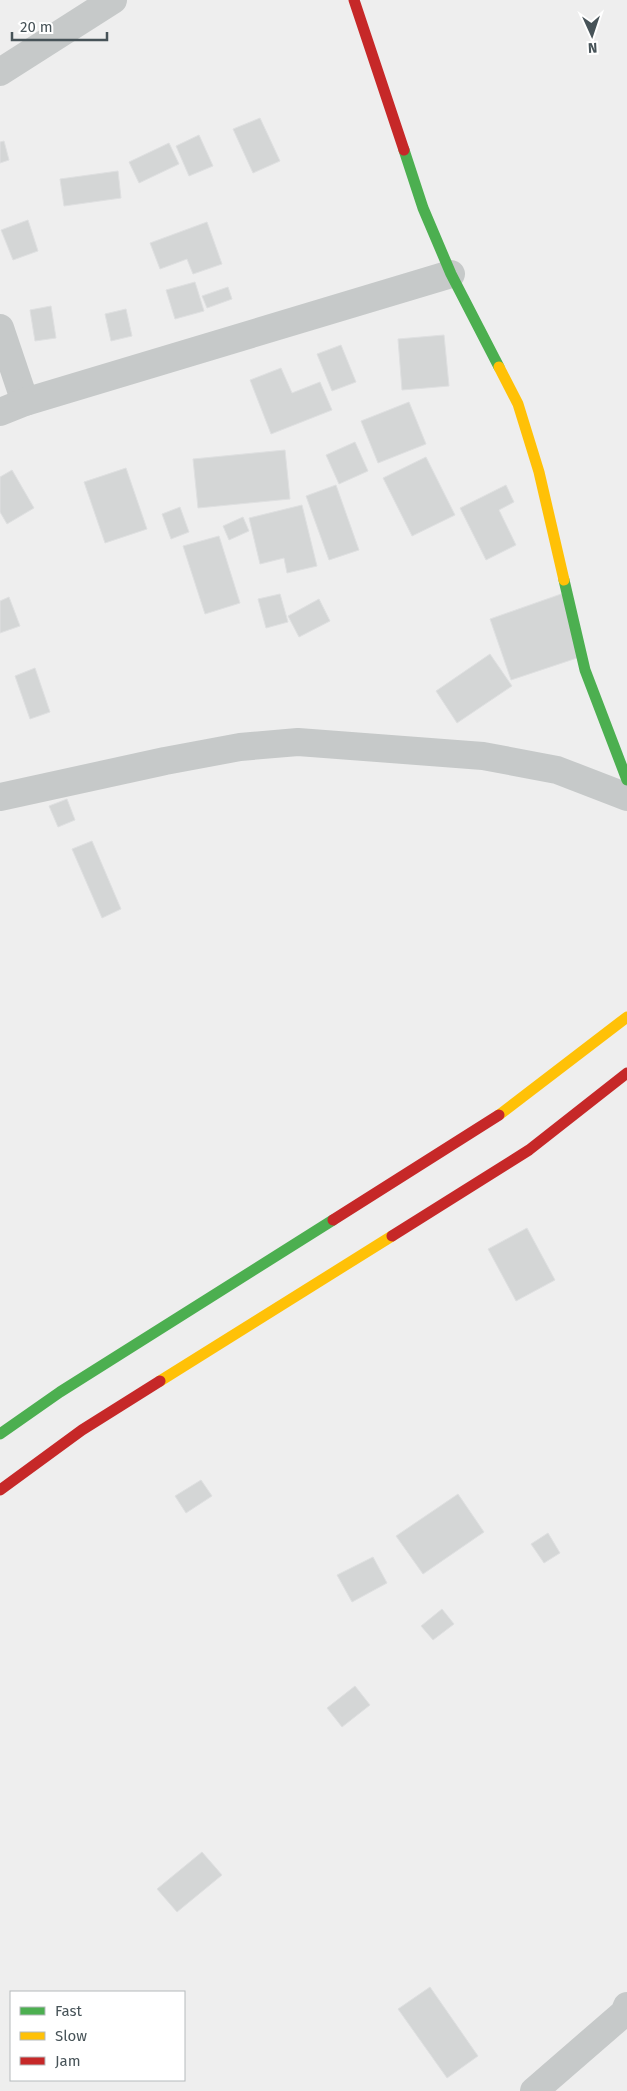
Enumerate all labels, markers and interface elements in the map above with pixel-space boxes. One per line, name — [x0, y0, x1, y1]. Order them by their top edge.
scale bar — [12, 10, 108, 42]
north arrow — [567, 10, 617, 60]
text: 20 m — [20, 18, 53, 36]
text: N — [588, 39, 598, 56]
legend — [10, 1991, 185, 2081]
text: Fast — [55, 2002, 82, 2020]
text: Slow — [55, 2027, 87, 2045]
text: Jam — [55, 2052, 81, 2070]

